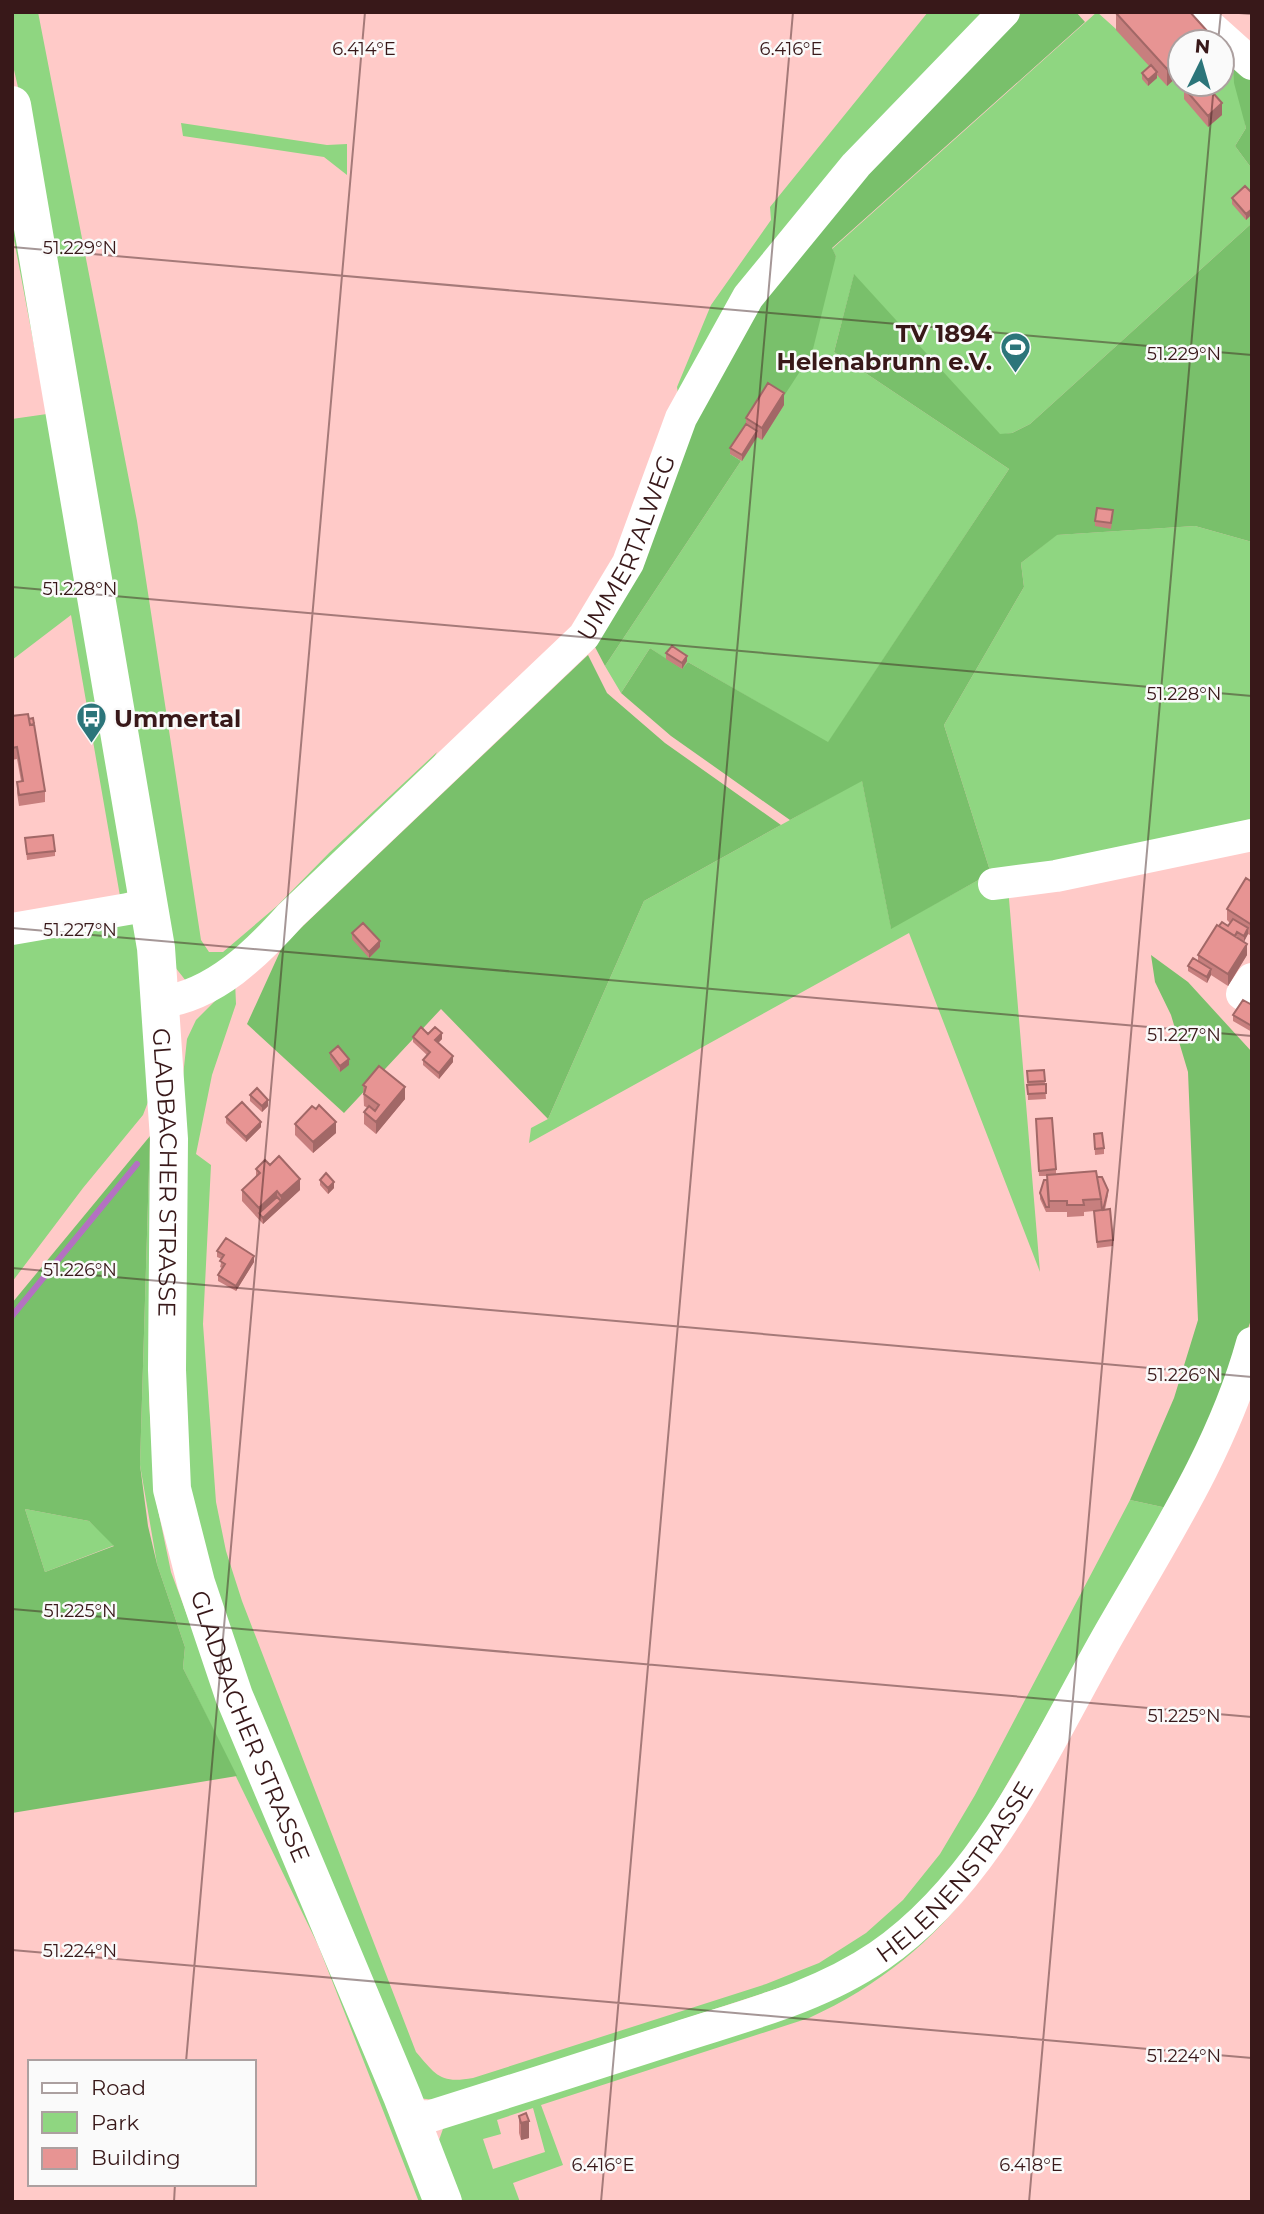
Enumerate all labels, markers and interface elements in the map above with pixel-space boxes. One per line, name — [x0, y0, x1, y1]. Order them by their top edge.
north arrow — [1166, 28, 1236, 98]
text: N — [1194, 34, 1211, 59]
text: 6.414°E — [332, 38, 396, 60]
text: 6.416°E — [760, 38, 822, 60]
text: 51.229°N — [43, 237, 117, 259]
place label: TV 1894 Helenabrunn e.V. — [777, 319, 992, 376]
sports icon: TV 1894 Helenabrunn e.V. — [998, 330, 1032, 374]
text: 51.229°N — [1147, 343, 1221, 365]
street label: UMMERTALWEG — [570, 451, 681, 646]
text: 51.228°N — [43, 578, 117, 600]
text: 51.228°N — [1147, 683, 1221, 705]
bus stop icon: Ummertal — [74, 701, 108, 745]
place label: Ummertal — [114, 704, 241, 733]
text: 51.227°N — [43, 919, 117, 941]
text: 51.227°N — [1147, 1024, 1221, 1046]
street label: GLADBACHER STRASSE — [147, 1027, 184, 1317]
text: 51.226°N — [43, 1259, 117, 1281]
text: 51.226°N — [1147, 1364, 1221, 1386]
street label: GLADBACHER STRASSE — [185, 1586, 317, 1866]
text: 51.225°N — [43, 1600, 117, 1622]
text: 51.225°N — [1147, 1705, 1221, 1727]
street label: HELENENSTRASSE — [870, 1776, 1039, 1968]
text: 51.224°N — [43, 1940, 117, 1962]
text: 51.224°N — [1147, 2045, 1221, 2067]
legend — [28, 2060, 256, 2186]
text: Road — [91, 2075, 146, 2100]
text: Park — [91, 2110, 139, 2135]
text: Building — [91, 2145, 181, 2170]
text: 6.416°E — [572, 2154, 634, 2176]
text: 6.418°E — [999, 2154, 1063, 2176]

